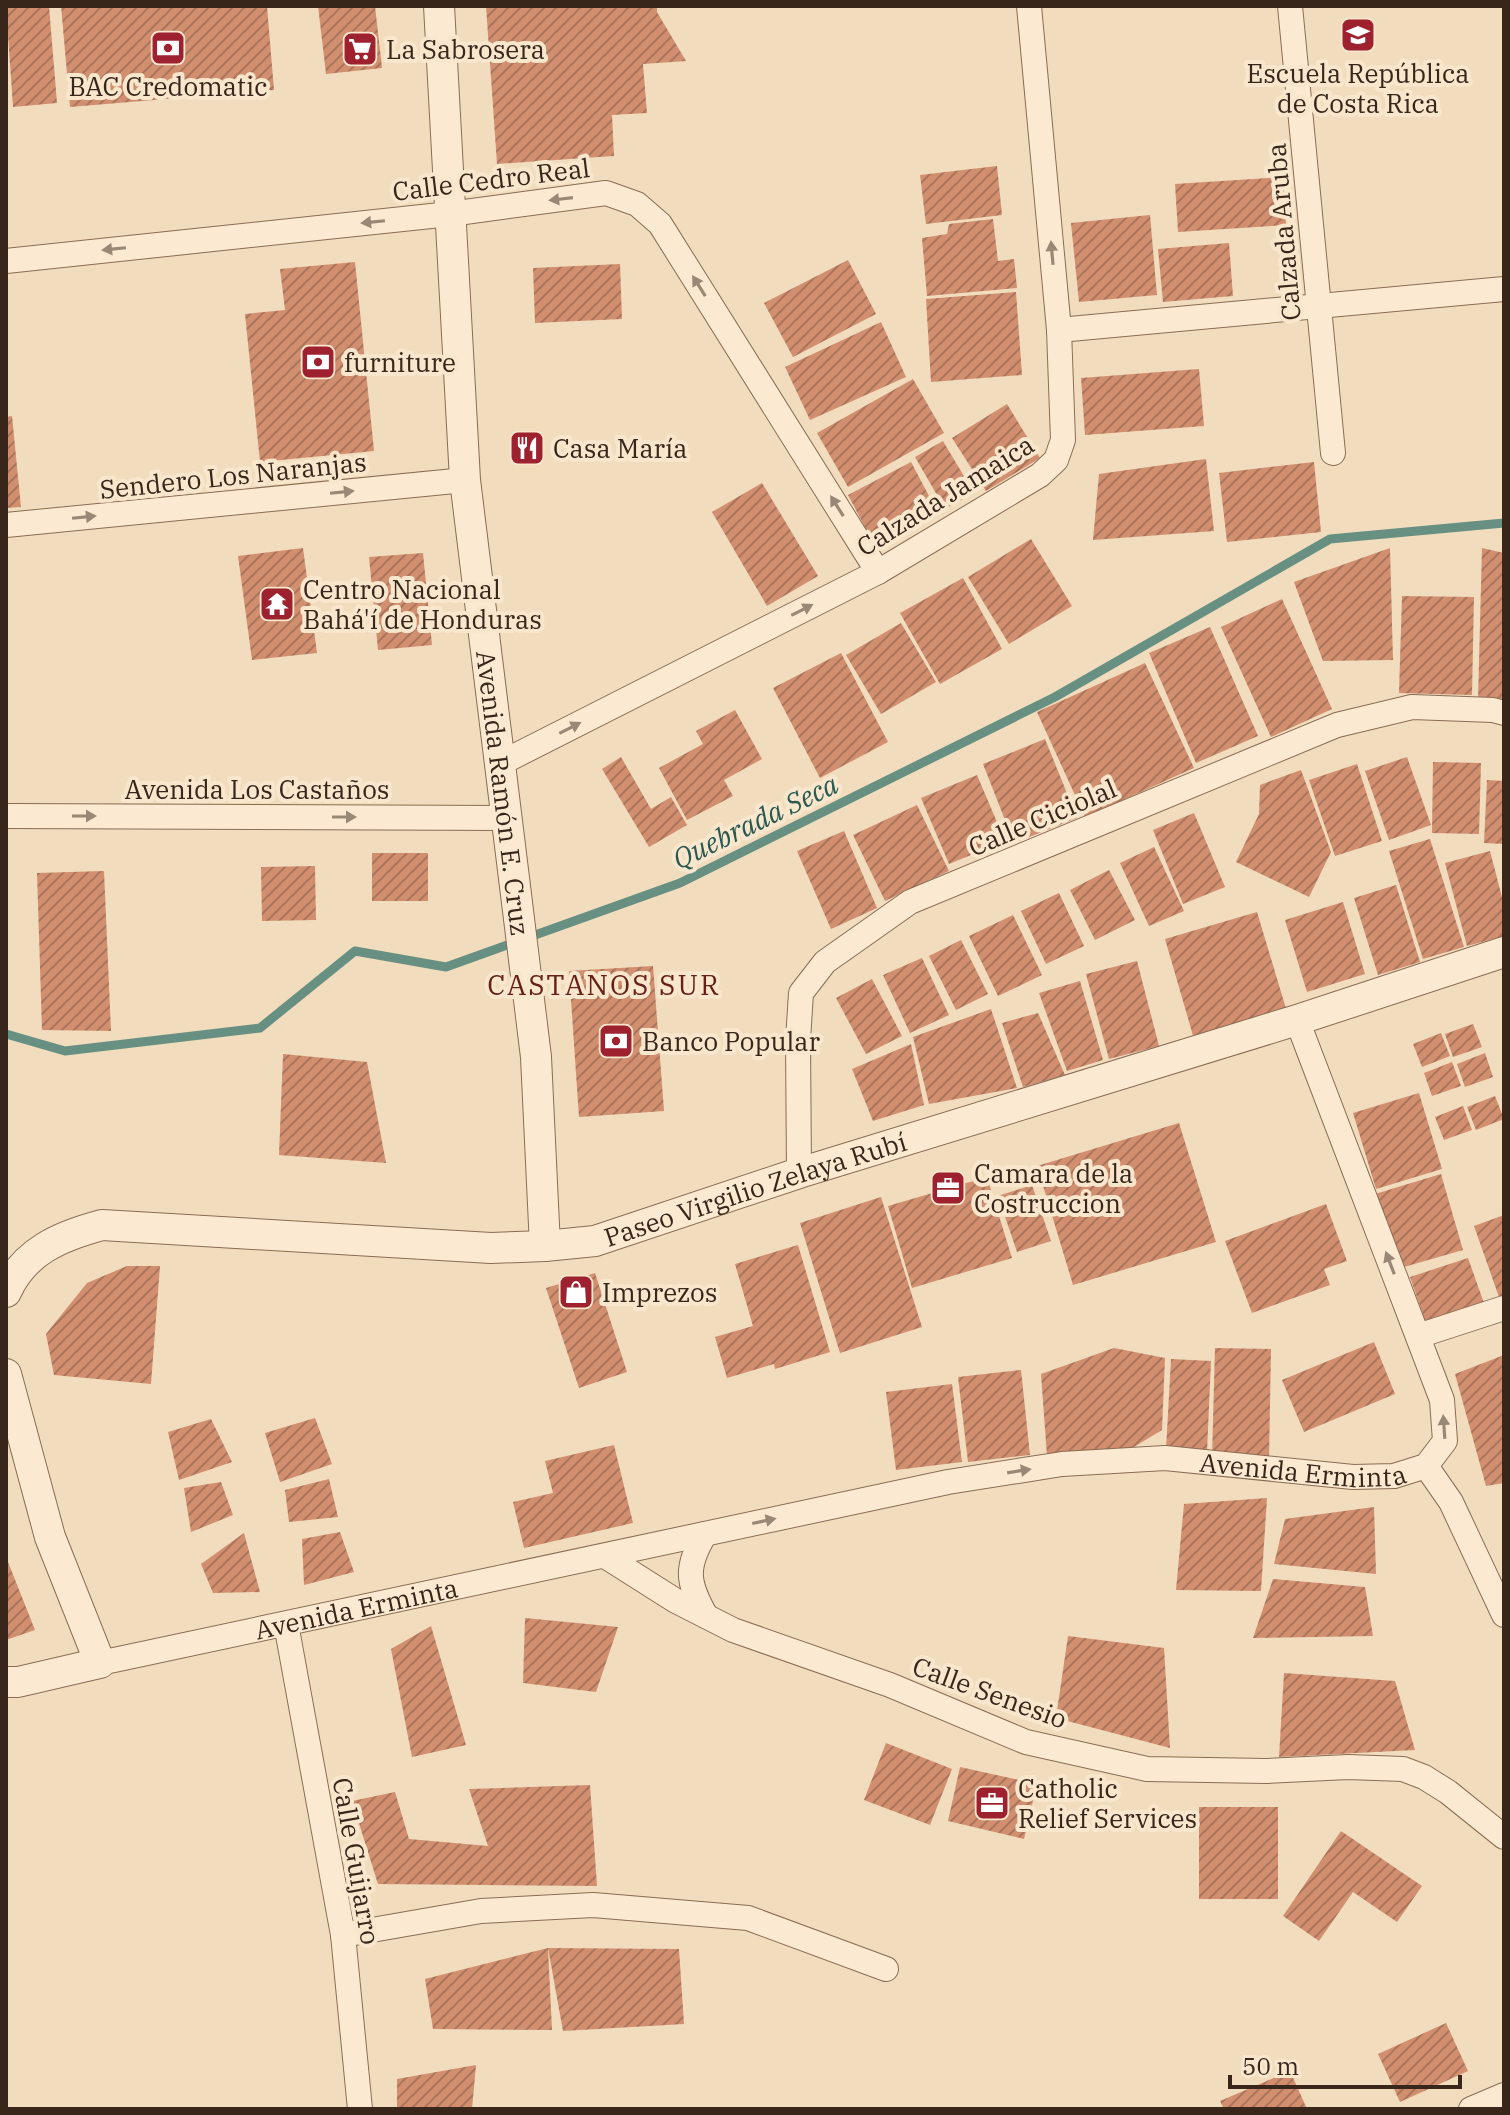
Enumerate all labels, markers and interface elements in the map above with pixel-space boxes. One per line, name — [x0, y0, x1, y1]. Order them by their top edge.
school or university icon: Escuela República de Costa Rica — [1339, 16, 1377, 54]
bank icon: BAC Credomatic — [149, 29, 187, 67]
supermarket icon: La Sabrosera — [341, 30, 379, 68]
place label: La Sabrosera — [386, 32, 545, 66]
place label: Escuela República de Costa Rica — [1247, 56, 1469, 120]
place label: BAC Credomatic — [68, 69, 268, 103]
street label: Calzada Aruba — [1258, 142, 1308, 322]
street label: Calle Cedro Real — [390, 150, 592, 208]
one-way arrow — [548, 193, 573, 206]
one-way arrow — [360, 215, 385, 228]
one-way arrow — [1045, 240, 1058, 265]
one-way arrow — [101, 243, 126, 256]
one-way arrow — [691, 275, 706, 296]
bank icon: furniture — [299, 343, 337, 381]
place label: furniture — [344, 345, 456, 379]
street label: Calzada Jamaica — [850, 427, 1040, 563]
restaurant icon: Casa María — [508, 429, 546, 467]
place label: Casa María — [553, 431, 688, 465]
street label: Sendero Los Naranjas — [98, 444, 368, 506]
one-way arrow — [330, 485, 355, 498]
one-way arrow — [830, 495, 844, 517]
one-way arrow — [72, 511, 97, 524]
place label: Centro Nacional Bahá'í de Honduras — [303, 572, 542, 636]
temple icon: Centro Nacional Bahá'í de Honduras — [258, 585, 296, 623]
one-way arrow — [791, 604, 814, 617]
street label: Avenida Ramón E. Cruz — [469, 648, 538, 937]
one-way arrow — [559, 721, 582, 734]
water label: Quebrada Seca — [666, 765, 844, 877]
street label: Calle Ciciolal — [963, 771, 1121, 863]
street label: Avenida Los Castaños — [124, 772, 390, 806]
one-way arrow — [72, 810, 97, 823]
one-way arrow — [332, 811, 357, 823]
district label: CASTANOS SUR — [487, 966, 721, 1003]
bank icon: Banco Popular — [597, 1022, 635, 1060]
place label: Banco Popular — [642, 1024, 821, 1058]
street label: Paseo Virgilio Zelaya Rubí — [599, 1124, 911, 1254]
place label: Camara de la Costruccion — [974, 1156, 1133, 1220]
office icon: Camara de la Costruccion — [929, 1169, 967, 1207]
one-way arrow — [1383, 1251, 1396, 1275]
shop icon: Imprezos — [557, 1273, 595, 1311]
place label: Imprezos — [602, 1275, 717, 1309]
one-way arrow — [1437, 1414, 1450, 1439]
street label: Avenida Erminta — [1198, 1445, 1410, 1494]
one-way arrow — [1006, 1464, 1031, 1476]
one-way arrow — [751, 1515, 776, 1527]
street label: Avenida Erminta — [252, 1570, 461, 1647]
street label: Calle Senesio — [908, 1648, 1072, 1736]
place label: Catholic Relief Services — [1018, 1771, 1197, 1835]
street label: Calle Guijarro — [326, 1775, 388, 1947]
office icon: Catholic Relief Services — [973, 1784, 1011, 1822]
scale bar — [1230, 2039, 1460, 2089]
text: 50 m — [1242, 2050, 1299, 2082]

